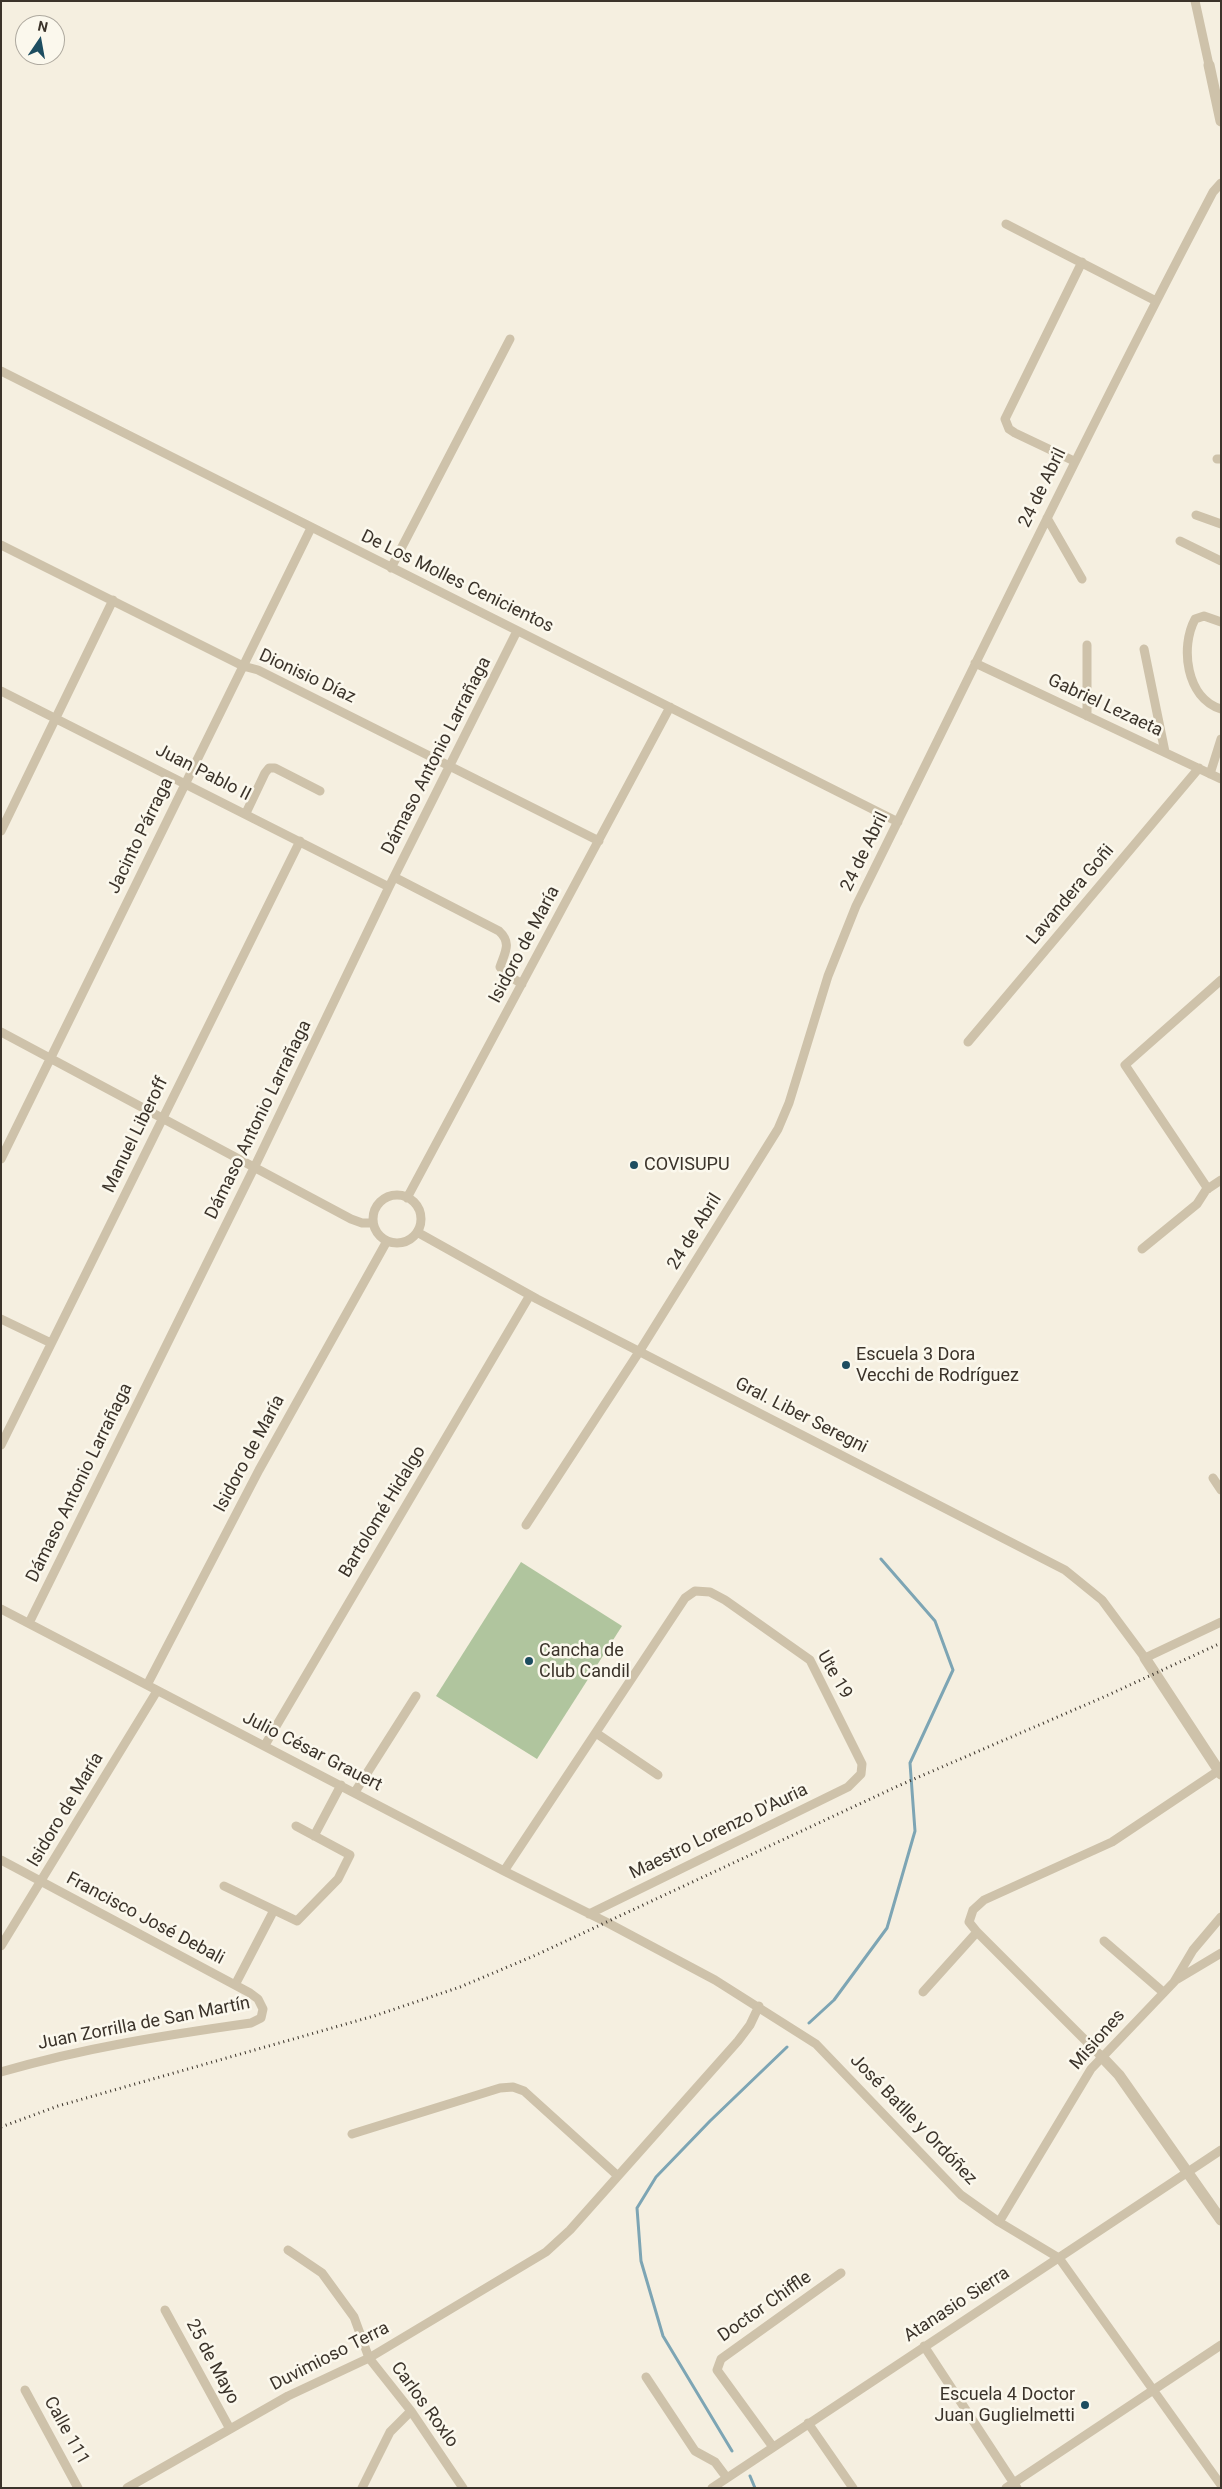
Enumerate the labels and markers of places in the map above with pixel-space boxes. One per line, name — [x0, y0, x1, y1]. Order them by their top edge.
place label: COVISUPU — [644, 1154, 730, 1176]
marker: COVISUPU — [628, 1159, 640, 1171]
place label: Escuela 3 Dora Vecchi de Rodríguez — [856, 1344, 1019, 1386]
marker: Escuela 3 Dora Vecchi de Rodríguez — [840, 1359, 852, 1371]
place label: Cancha de Club Candil — [539, 1640, 630, 1682]
marker: Cancha de Club Candil — [523, 1655, 535, 1667]
place label: Escuela 4 Doctor Juan Guglielmetti — [934, 2384, 1075, 2426]
marker: Escuela 4 Doctor Juan Guglielmetti — [1079, 2399, 1091, 2411]

